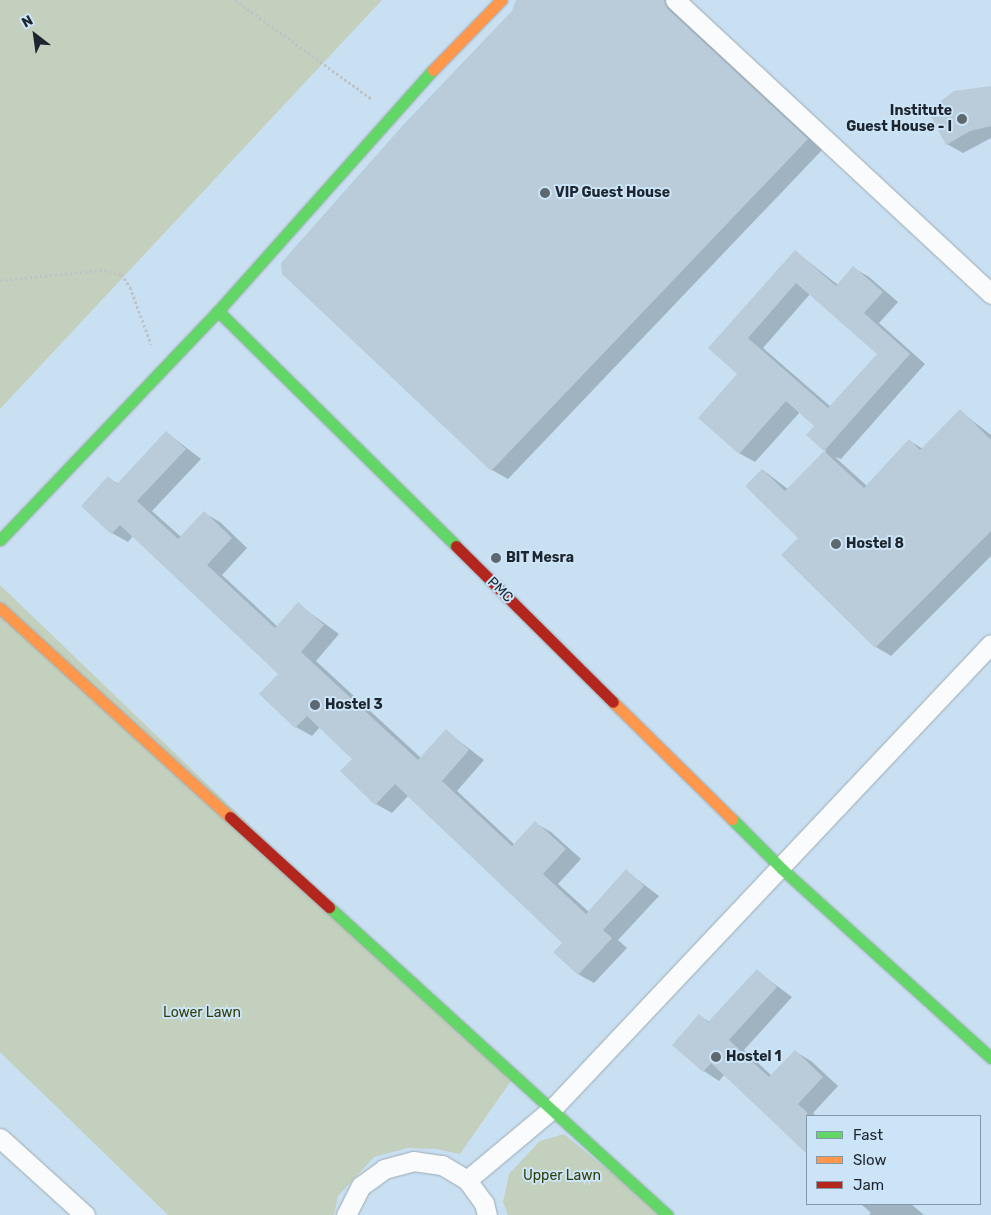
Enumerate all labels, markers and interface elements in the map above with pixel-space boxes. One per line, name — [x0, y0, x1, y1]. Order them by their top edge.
north arrow — [10, 10, 60, 60]
text: N — [19, 12, 36, 31]
place label: Institute Guest House - I — [846, 103, 952, 136]
marker: Institute Guest House - I — [956, 113, 968, 125]
place label: VIP Guest House — [555, 185, 670, 201]
marker: VIP Guest House — [539, 187, 551, 199]
place label: Hostel 8 — [846, 536, 904, 552]
marker: Hostel 8 — [830, 538, 842, 550]
place label: BIT Mesra — [506, 550, 574, 566]
marker: BIT Mesra — [490, 552, 502, 564]
street label: PMC — [484, 574, 516, 606]
place label: Hostel 3 — [325, 697, 383, 713]
marker: Hostel 3 — [309, 699, 321, 711]
park label: Lower Lawn — [163, 1005, 241, 1021]
place label: Hostel 1 — [726, 1049, 781, 1065]
marker: Hostel 1 — [710, 1051, 722, 1063]
legend — [806, 1115, 981, 1205]
text: Fast — [853, 1126, 883, 1144]
text: Slow — [853, 1151, 886, 1169]
park label: Upper Lawn — [523, 1168, 601, 1184]
text: Jam — [853, 1176, 884, 1194]

